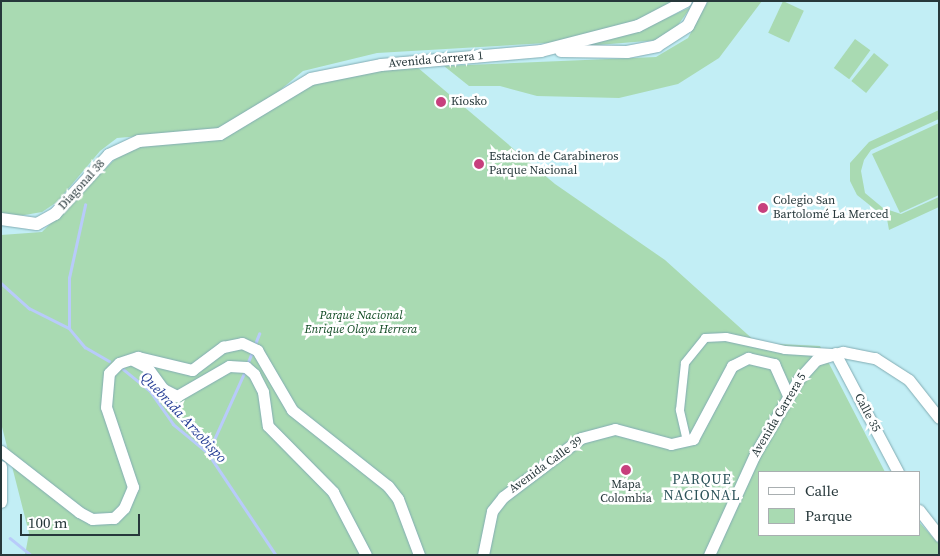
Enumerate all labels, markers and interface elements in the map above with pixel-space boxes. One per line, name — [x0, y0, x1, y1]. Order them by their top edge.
street label: Avenida Carrera 1 — [388, 49, 484, 71]
place label: Kiosko — [451, 95, 487, 109]
marker: Kiosko — [435, 96, 447, 108]
place label: Estacion de Carabineros Parque Nacional — [489, 150, 619, 178]
street label: Diagonal 38 — [56, 157, 108, 213]
marker: Estacion de Carabineros Parque Nacional — [473, 158, 485, 170]
place label: Colegio San Bartolomé La Merced — [773, 194, 889, 222]
marker: Colegio San Bartolomé La Merced — [757, 202, 769, 214]
park label: Parque Nacional Enrique Olaya Herrera — [305, 309, 417, 337]
water label: Quebrada Arzobispo — [138, 368, 230, 466]
street label: Avenida Carrera 5 — [748, 370, 810, 460]
street label: Calle 35 — [851, 391, 883, 435]
street label: Avenida Calle 39 — [506, 433, 586, 497]
marker: Mapa Colombia — [620, 464, 632, 476]
district label: PARQUE NACIONAL — [663, 471, 741, 504]
legend — [758, 471, 920, 536]
place label: Mapa Colombia — [600, 478, 652, 506]
text: Calle — [805, 480, 839, 501]
scale bar — [22, 504, 142, 536]
text: Parque — [805, 505, 852, 526]
text: 100 m — [28, 512, 68, 533]

